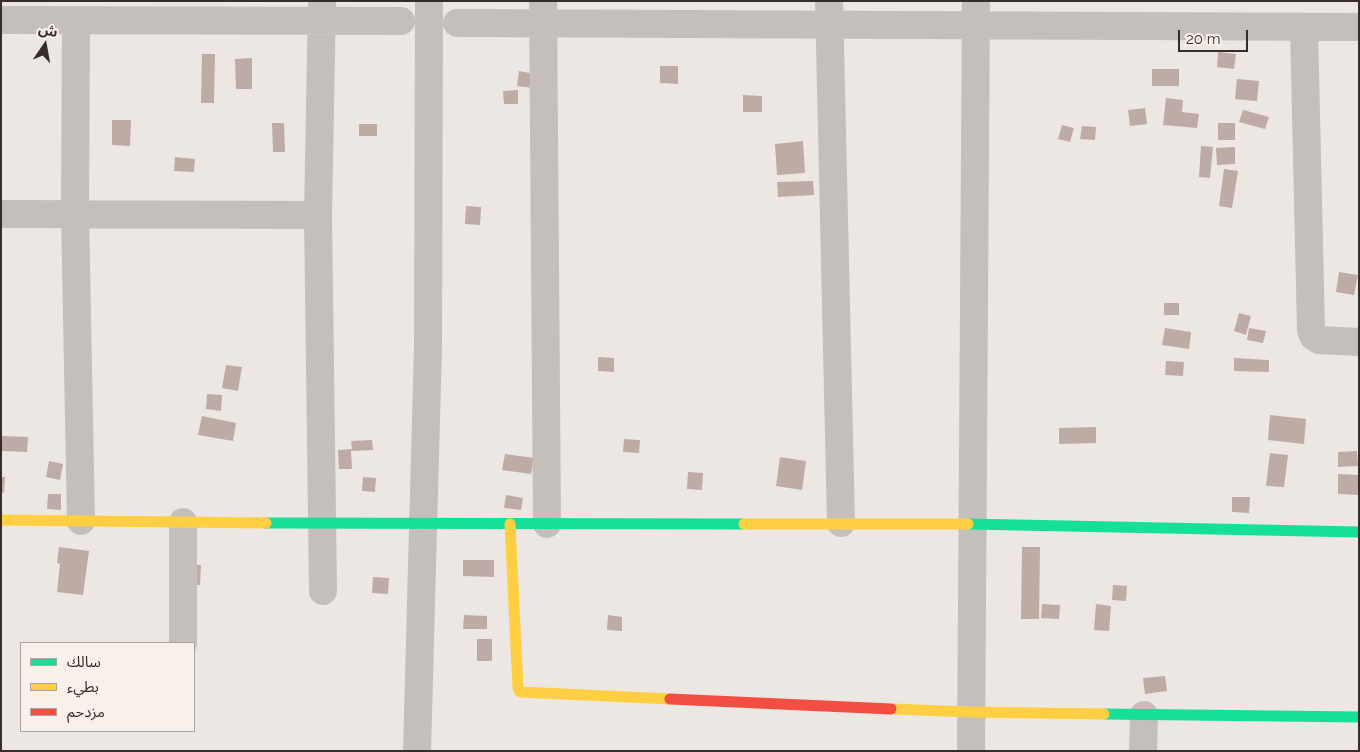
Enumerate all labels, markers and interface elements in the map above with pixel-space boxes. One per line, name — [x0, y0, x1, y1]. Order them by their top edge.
north arrow — [20, 20, 70, 70]
scale bar — [1180, 20, 1250, 52]
text: ش — [37, 21, 59, 40]
text: 20 m — [1186, 30, 1221, 48]
legend — [20, 642, 195, 732]
text: سالك — [67, 653, 101, 671]
text: بطيء — [67, 678, 99, 696]
text: مزدحم — [67, 703, 105, 721]

